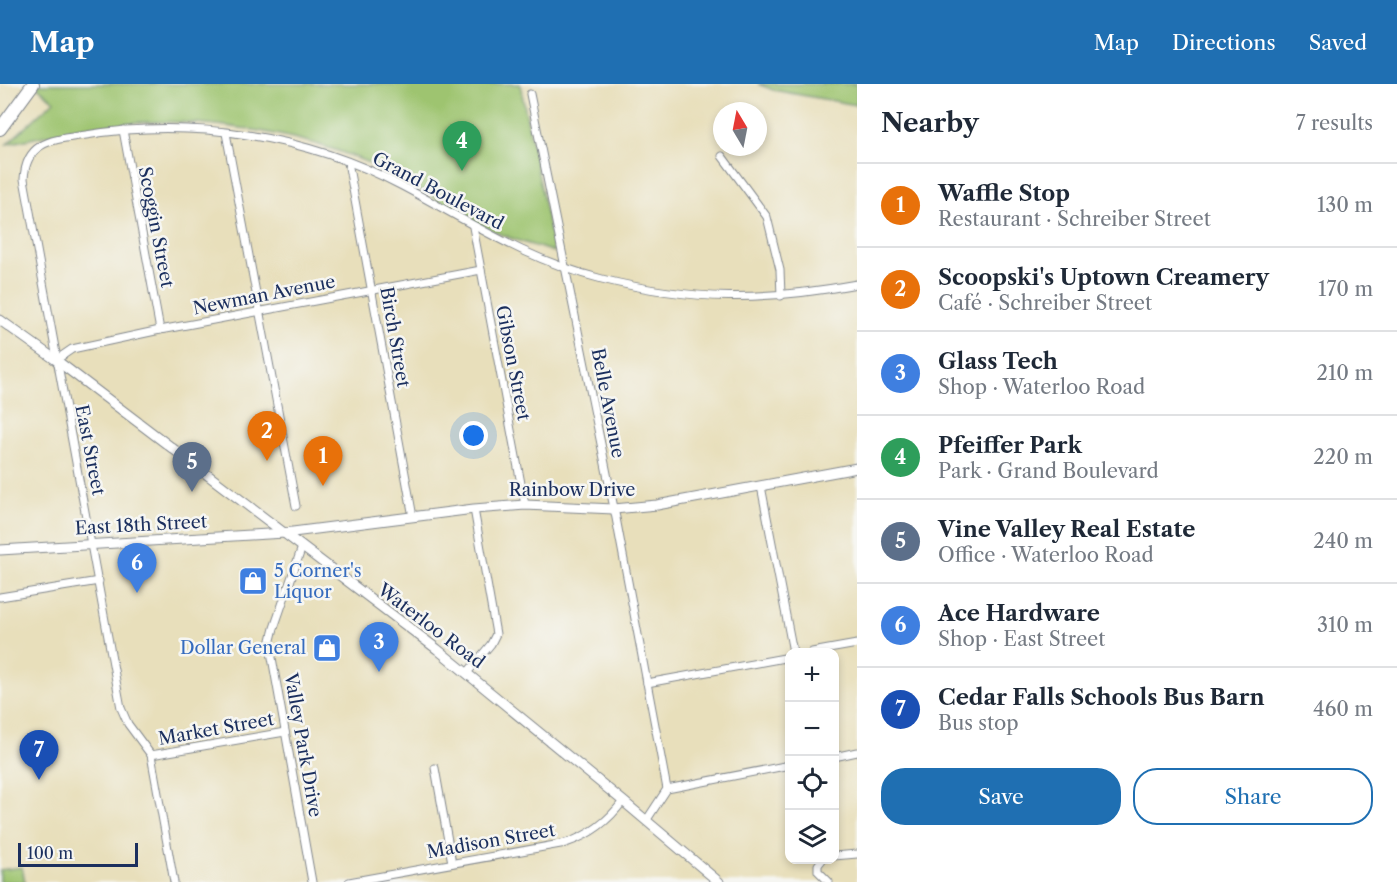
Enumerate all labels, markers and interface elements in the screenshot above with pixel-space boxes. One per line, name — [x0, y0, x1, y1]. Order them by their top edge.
text: Map — [30, 25, 94, 59]
text: Map — [1094, 30, 1139, 55]
text: Directions — [1172, 30, 1276, 55]
text: Saved — [1309, 30, 1367, 55]
north arrow — [713, 102, 767, 156]
text: Nearby — [881, 107, 979, 139]
text: 7 results — [1296, 111, 1373, 135]
pin: 4 — [442, 122, 482, 171]
street label: Grand Boulevard — [369, 147, 507, 235]
street label: Scoggin Street — [133, 165, 179, 290]
text: Waffle Stop — [938, 180, 1070, 207]
text: 1 — [896, 193, 905, 217]
text: 130 m — [1317, 193, 1373, 217]
text: Restaurant · Schreiber Street — [938, 207, 1211, 231]
text: Scoopski's Uptown Creamery — [938, 264, 1269, 291]
street label: Newman Avenue — [191, 270, 337, 320]
text: 2 — [895, 277, 906, 301]
text: 170 m — [1318, 277, 1373, 301]
street label: Birch Street — [375, 285, 415, 390]
text: Café · Schreiber Street — [938, 291, 1152, 315]
street label: Gibson Street — [491, 304, 535, 423]
street label: Belle Avenue — [587, 346, 629, 460]
text: Glass Tech — [938, 348, 1058, 375]
text: 3 — [895, 361, 906, 385]
text: 210 m — [1316, 361, 1373, 385]
text: Shop · Waterloo Road — [938, 375, 1145, 399]
street label: East Street — [70, 403, 110, 498]
pin: 2 — [248, 412, 286, 461]
your location — [459, 421, 488, 450]
text: Pfeiffer Park — [938, 432, 1082, 459]
pin: 1 — [304, 436, 342, 486]
pin: 5 — [172, 442, 212, 492]
text: 4 — [895, 445, 906, 469]
text: 220 m — [1313, 445, 1373, 469]
text: Park · Grand Boulevard — [938, 459, 1159, 483]
street label: Rainbow Drive — [509, 479, 635, 501]
street label: East 18th Street — [74, 511, 208, 539]
text: Vine Valley Real Estate — [938, 516, 1195, 543]
text: 5 — [895, 529, 906, 553]
text: 240 m — [1313, 529, 1373, 553]
text: Office · Waterloo Road — [938, 543, 1154, 567]
pin: 6 — [118, 544, 156, 593]
place label: 5 Corner's Liquor — [274, 560, 362, 603]
shop icon: 5 Corner's Liquor — [237, 565, 269, 597]
street label: Waterloo Road — [372, 578, 489, 673]
text: Ace Hardware — [938, 600, 1100, 627]
text: 6 — [895, 613, 906, 637]
text: 310 m — [1317, 613, 1373, 637]
pin: 3 — [360, 622, 398, 672]
text: Shop · East Street — [938, 627, 1105, 651]
shop icon: Dollar General — [311, 632, 343, 664]
place label: Dollar General — [180, 637, 306, 659]
map controls — [785, 648, 839, 864]
button: + — [785, 648, 839, 702]
street label: Valley Park Drive — [279, 670, 326, 819]
text: Cedar Falls Schools Bus Barn — [938, 684, 1265, 711]
text: 7 — [895, 697, 906, 721]
text: 460 m — [1313, 697, 1373, 721]
button: − — [785, 702, 839, 756]
street label: Market Street — [156, 708, 276, 750]
text: Bus stop — [938, 711, 1019, 735]
pin: 7 — [20, 730, 58, 780]
button: locate — [785, 756, 839, 810]
button: Save — [881, 768, 1121, 825]
button: Share — [1133, 768, 1373, 825]
button: layers — [785, 810, 839, 864]
street label: Madison Street — [425, 819, 558, 863]
scale bar — [18, 840, 138, 868]
text: 100 m — [27, 843, 73, 863]

